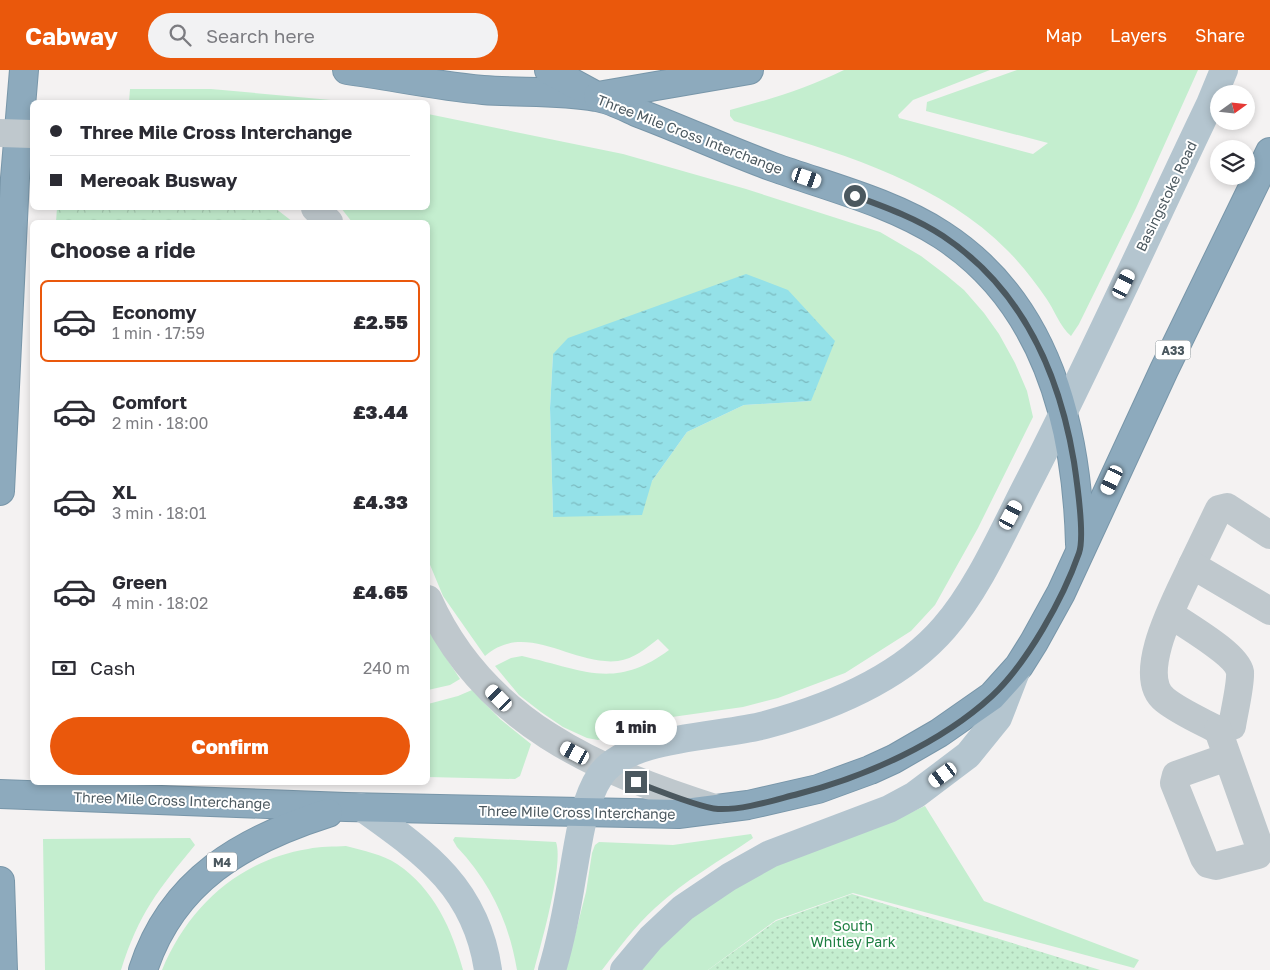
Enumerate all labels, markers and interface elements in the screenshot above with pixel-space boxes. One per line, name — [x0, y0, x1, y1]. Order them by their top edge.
search box — [148, 13, 498, 58]
text: Cabway — [25, 21, 118, 50]
icon: search — [166, 21, 194, 49]
text: Search here — [206, 24, 315, 47]
text: Map — [1045, 24, 1082, 46]
text: Layers — [1110, 24, 1167, 46]
text: Share — [1195, 24, 1245, 46]
north arrow — [1210, 85, 1255, 130]
map controls — [1210, 85, 1255, 185]
street label: Three Mile Cross Interchange — [595, 91, 785, 177]
text: Three Mile Cross Interchange — [80, 120, 352, 143]
street label: Basingstoke Road — [1132, 138, 1200, 254]
button: layers — [1210, 140, 1255, 185]
car — [790, 166, 823, 190]
text: Mereoak Busway — [80, 168, 237, 191]
route start — [844, 185, 866, 207]
text: Choose a ride — [50, 236, 196, 263]
car — [1110, 267, 1137, 301]
icon: car — [52, 299, 97, 344]
text: Economy — [112, 300, 197, 323]
text: £2.55 — [353, 310, 408, 333]
text: 1 min · 17:59 — [112, 323, 205, 343]
road number: A33 — [1156, 340, 1190, 360]
icon: car — [52, 389, 97, 434]
text: Comfort — [112, 390, 187, 413]
text: £3.44 — [353, 400, 408, 423]
text: 2 min · 18:00 — [112, 413, 209, 433]
car — [1098, 463, 1125, 497]
icon: car — [52, 479, 97, 524]
text: XL — [112, 480, 137, 503]
text: £4.33 — [353, 490, 408, 513]
car — [997, 498, 1024, 532]
text: 3 min · 18:01 — [112, 503, 206, 523]
icon: car — [52, 569, 97, 614]
text: Green — [112, 570, 167, 593]
text: £4.65 — [353, 580, 408, 603]
text: 4 min · 18:02 — [112, 593, 208, 613]
icon: cash — [50, 654, 78, 682]
text: Cash — [90, 656, 135, 679]
text: 240 m — [363, 658, 410, 678]
car — [483, 682, 514, 714]
callout: 1 min — [595, 710, 677, 744]
button: Confirm — [50, 717, 410, 775]
text: 1 min — [616, 717, 656, 737]
car — [558, 739, 591, 767]
car — [926, 760, 959, 790]
route end — [625, 771, 647, 793]
street label: Three Mile Cross Interchange — [73, 788, 271, 812]
street label: Three Mile Cross Interchange — [478, 802, 676, 822]
road number: M4 — [207, 852, 237, 872]
park label: South Whitley Park — [810, 917, 896, 950]

